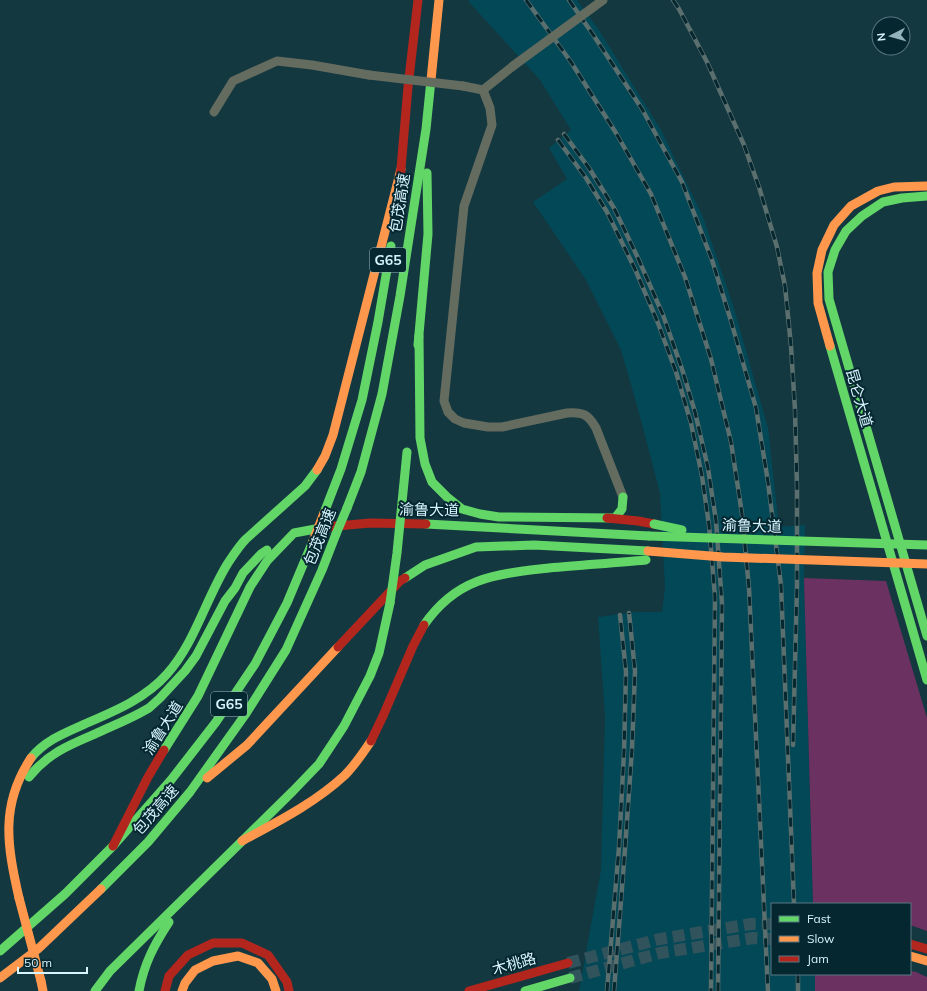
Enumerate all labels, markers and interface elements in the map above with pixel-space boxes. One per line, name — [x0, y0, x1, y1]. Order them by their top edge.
north arrow — [871, 16, 911, 56]
text: N — [874, 32, 888, 42]
street label: 包茂高速 — [385, 172, 414, 234]
road number: G65 — [370, 248, 406, 272]
street label: 昆仑大道 — [842, 366, 877, 429]
street label: 渝鲁大道 — [399, 499, 459, 520]
street label: 包茂高速 — [299, 505, 340, 568]
street label: 渝鲁大道 — [722, 515, 782, 536]
road number: G65 — [211, 692, 247, 716]
street label: 渝鲁大道 — [139, 697, 187, 758]
street label: 包茂高速 — [129, 781, 182, 839]
legend — [771, 903, 911, 975]
text: Fast — [807, 911, 831, 926]
text: Slow — [807, 931, 835, 946]
street label: 木桃路 — [490, 948, 538, 979]
scale bar — [18, 949, 87, 975]
text: Jam — [807, 951, 829, 966]
text: 50 m — [24, 955, 52, 970]

